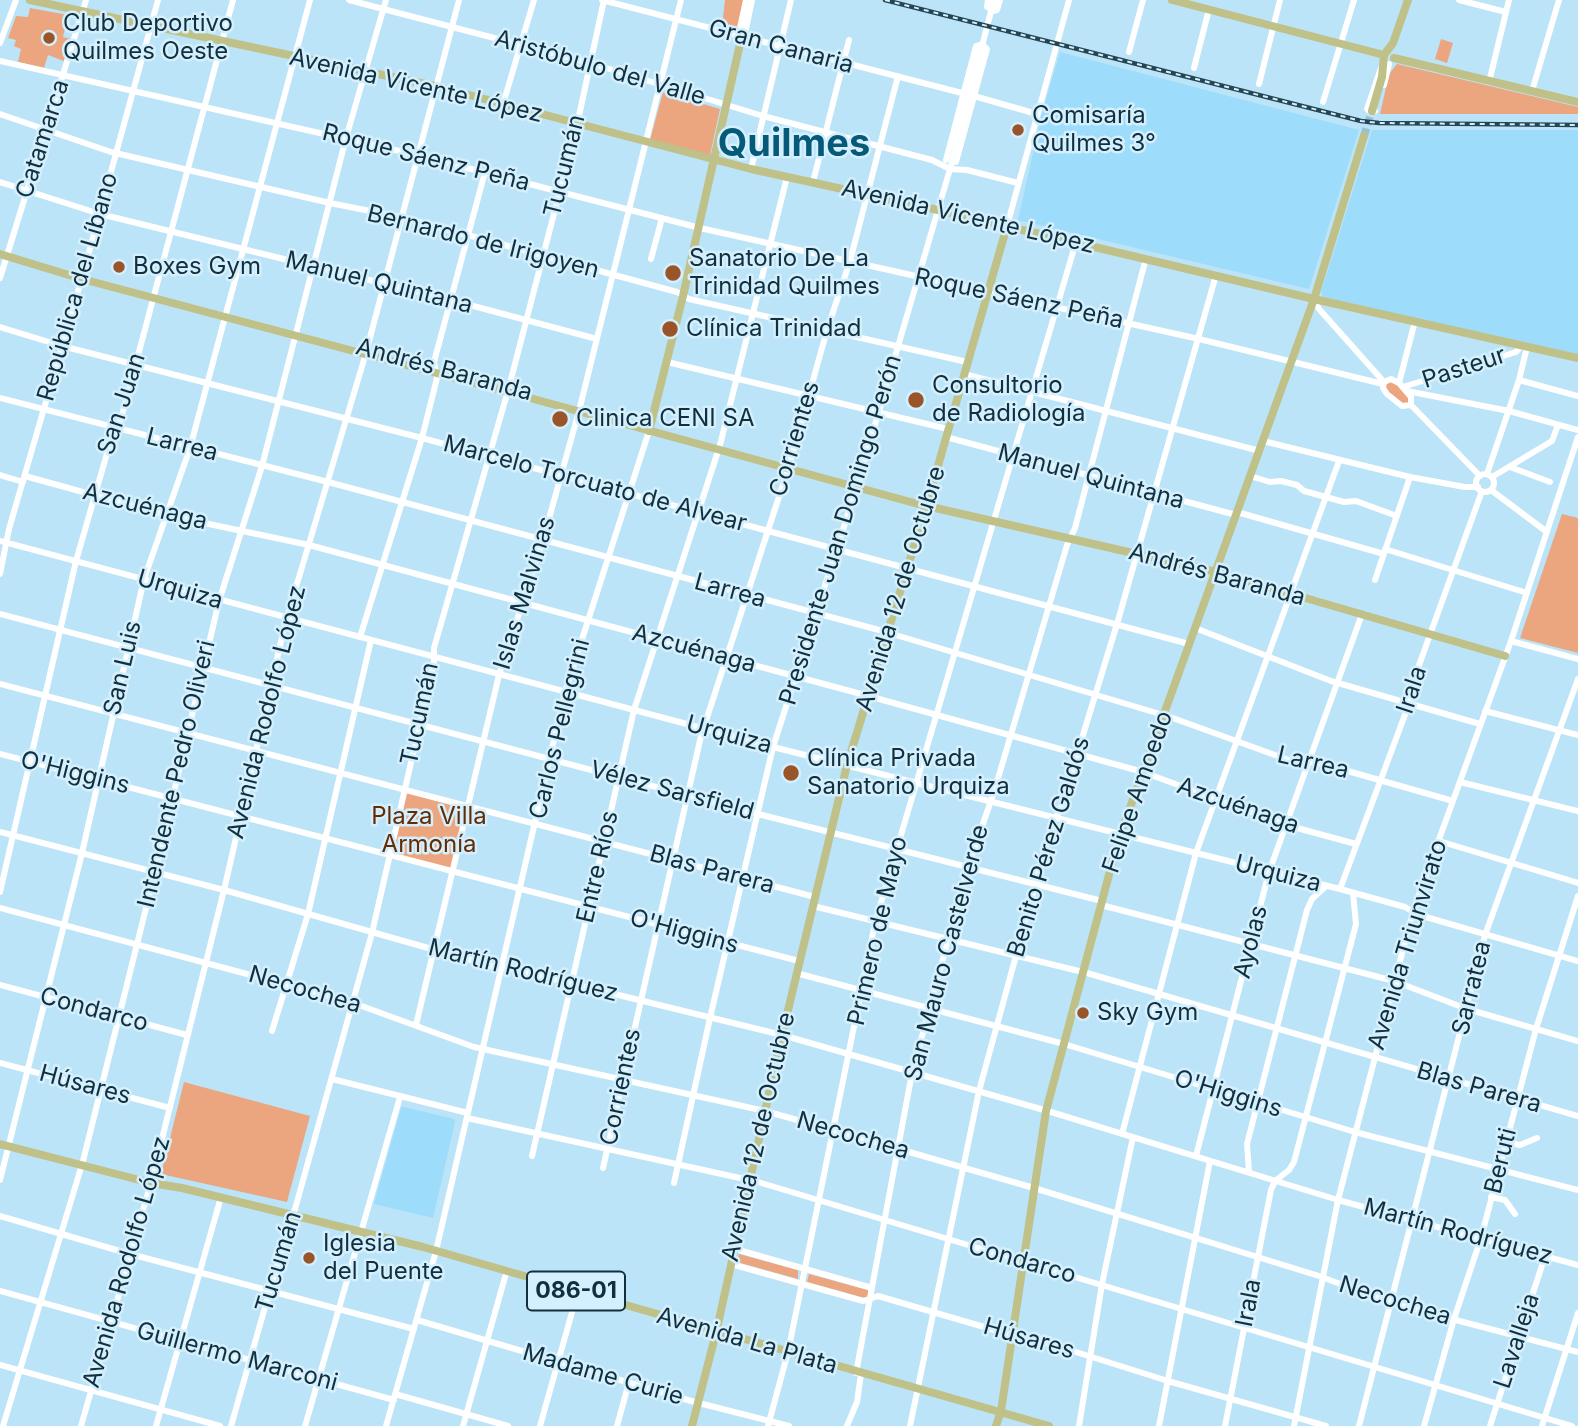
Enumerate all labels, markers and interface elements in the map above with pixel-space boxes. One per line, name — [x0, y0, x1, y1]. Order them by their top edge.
place label: Club Deportivo Quilmes Oeste — [63, 10, 233, 66]
street label: Gran Canaria — [705, 14, 857, 80]
street label: Aristóbulo del Valle — [491, 24, 709, 112]
marker: Club Deportivo Quilmes Oeste — [41, 30, 57, 46]
street label: Avenida Vicente López — [287, 43, 545, 129]
street label: Catamarca — [10, 76, 76, 202]
place label: Comisaría Quilmes 3° — [1032, 102, 1156, 158]
street label: Tucumán — [538, 112, 592, 220]
street label: Roque Sáenz Peña — [319, 118, 533, 198]
district label: Quilmes — [718, 122, 870, 168]
marker: Comisaría Quilmes 3° — [1010, 122, 1026, 138]
street label: República del Líbano — [32, 170, 124, 404]
street label: Avenida Vicente López — [839, 174, 1097, 260]
street label: Bernardo de Irigoyen — [364, 199, 602, 285]
place label: Sanatorio De La Trinidad Quilmes — [689, 245, 880, 301]
street label: Manuel Quintana — [283, 246, 475, 320]
place label: Boxes Gym — [133, 253, 261, 281]
marker: Boxes Gym — [111, 259, 127, 275]
marker: Sanatorio De La Trinidad Quilmes — [663, 263, 683, 283]
street label: Roque Sáenz Peña — [912, 263, 1126, 335]
place label: Clínica Trinidad — [686, 315, 862, 343]
marker: Clínica Trinidad — [660, 319, 680, 339]
street label: Andrés Baranda — [353, 333, 535, 407]
street label: Pasteur — [1419, 341, 1509, 395]
street label: San Juan — [92, 349, 152, 459]
street label: Presidente Juan Domingo Perón — [774, 351, 908, 709]
place label: Consultorio de Radiología — [932, 372, 1085, 428]
street label: Corrientes — [764, 378, 826, 500]
marker: Consultorio de Radiología — [906, 390, 926, 410]
place label: Clinica CENI SA — [576, 405, 755, 433]
marker: Clinica CENI SA — [550, 409, 570, 429]
street label: Larrea — [143, 422, 221, 468]
street label: Marcelo Torcuato de Alvear — [440, 430, 750, 538]
street label: Manuel Quintana — [995, 438, 1187, 516]
street label: Avenida 12 de Octubre — [850, 463, 952, 715]
street label: Azcuénaga — [80, 478, 210, 536]
street label: Islas Malvinas — [488, 513, 562, 673]
street label: Andrés Baranda — [1126, 538, 1308, 612]
street label: Urquiza — [134, 564, 226, 616]
street label: Larrea — [691, 568, 769, 614]
street label: Avenida Rodolfo López — [222, 582, 312, 842]
street label: San Luis — [98, 618, 148, 718]
street label: Azcuénaga — [629, 619, 759, 679]
street label: Carlos Pellegrini — [524, 636, 596, 822]
street label: Intendente Pedro Oliveri — [132, 638, 222, 910]
street label: Tucumán — [395, 660, 445, 768]
street label: Irala — [1391, 663, 1433, 717]
street label: Felipe Amoedo — [1097, 707, 1179, 877]
street label: Urquiza — [683, 710, 775, 760]
street label: Benito Pérez Galdós — [1002, 733, 1096, 961]
street label: Larrea — [1274, 741, 1352, 785]
place label: Clínica Privada Sanatorio Urquiza — [807, 745, 1010, 801]
street label: O'Higgins — [18, 746, 132, 800]
street label: Vélez Sarsfield — [587, 755, 757, 827]
marker: Clínica Privada Sanatorio Urquiza — [781, 763, 801, 783]
street label: Azcuénaga — [1173, 772, 1303, 840]
park label: Plaza Villa Armonía — [371, 803, 487, 859]
street label: Entre Ríos — [571, 808, 625, 926]
street label: San Mauro Castelverde — [899, 822, 995, 1084]
street label: Primero de Mayo — [842, 834, 914, 1028]
street label: Avenida Triunvirato — [1362, 837, 1454, 1053]
street label: Blas Parera — [646, 839, 778, 901]
street label: Urquiza — [1232, 849, 1324, 899]
street label: Ayolas — [1228, 902, 1274, 982]
street label: O'Higgins — [627, 904, 741, 960]
street label: Martín Rodríguez — [425, 934, 621, 1008]
street label: Sarratea — [1446, 938, 1498, 1038]
street label: Necochea — [245, 960, 365, 1020]
street label: Condarco — [37, 982, 151, 1038]
place label: Sky Gym — [1097, 999, 1198, 1027]
marker: Sky Gym — [1075, 1005, 1091, 1021]
street label: Avenida 12 de Octubre — [716, 1010, 802, 1264]
street label: Corrientes — [595, 1026, 647, 1148]
street label: Blas Parera — [1413, 1056, 1545, 1120]
street label: Húsares — [36, 1059, 134, 1111]
street label: O'Higgins — [1171, 1064, 1285, 1124]
street label: Necochea — [793, 1106, 913, 1166]
street label: Beruti — [1479, 1125, 1523, 1197]
street label: Avenida Rodolfo López — [77, 1133, 177, 1391]
street label: Martín Rodríguez — [1360, 1193, 1556, 1271]
street label: Tucumán — [250, 1208, 308, 1316]
place label: Iglesia del Puente — [323, 1230, 444, 1286]
street label: Condarco — [965, 1232, 1079, 1290]
marker: Iglesia del Puente — [301, 1250, 317, 1266]
street label: Necochea — [1335, 1270, 1455, 1332]
road number: 086-01 — [527, 1272, 625, 1310]
street label: Irala — [1230, 1277, 1268, 1329]
street label: Lavalleja — [1488, 1290, 1546, 1392]
street label: Avenida La Plata — [653, 1301, 841, 1381]
street label: Húsares — [980, 1312, 1078, 1366]
street label: Guillermo Marconi — [133, 1316, 341, 1398]
street label: Madame Curie — [519, 1338, 687, 1412]

